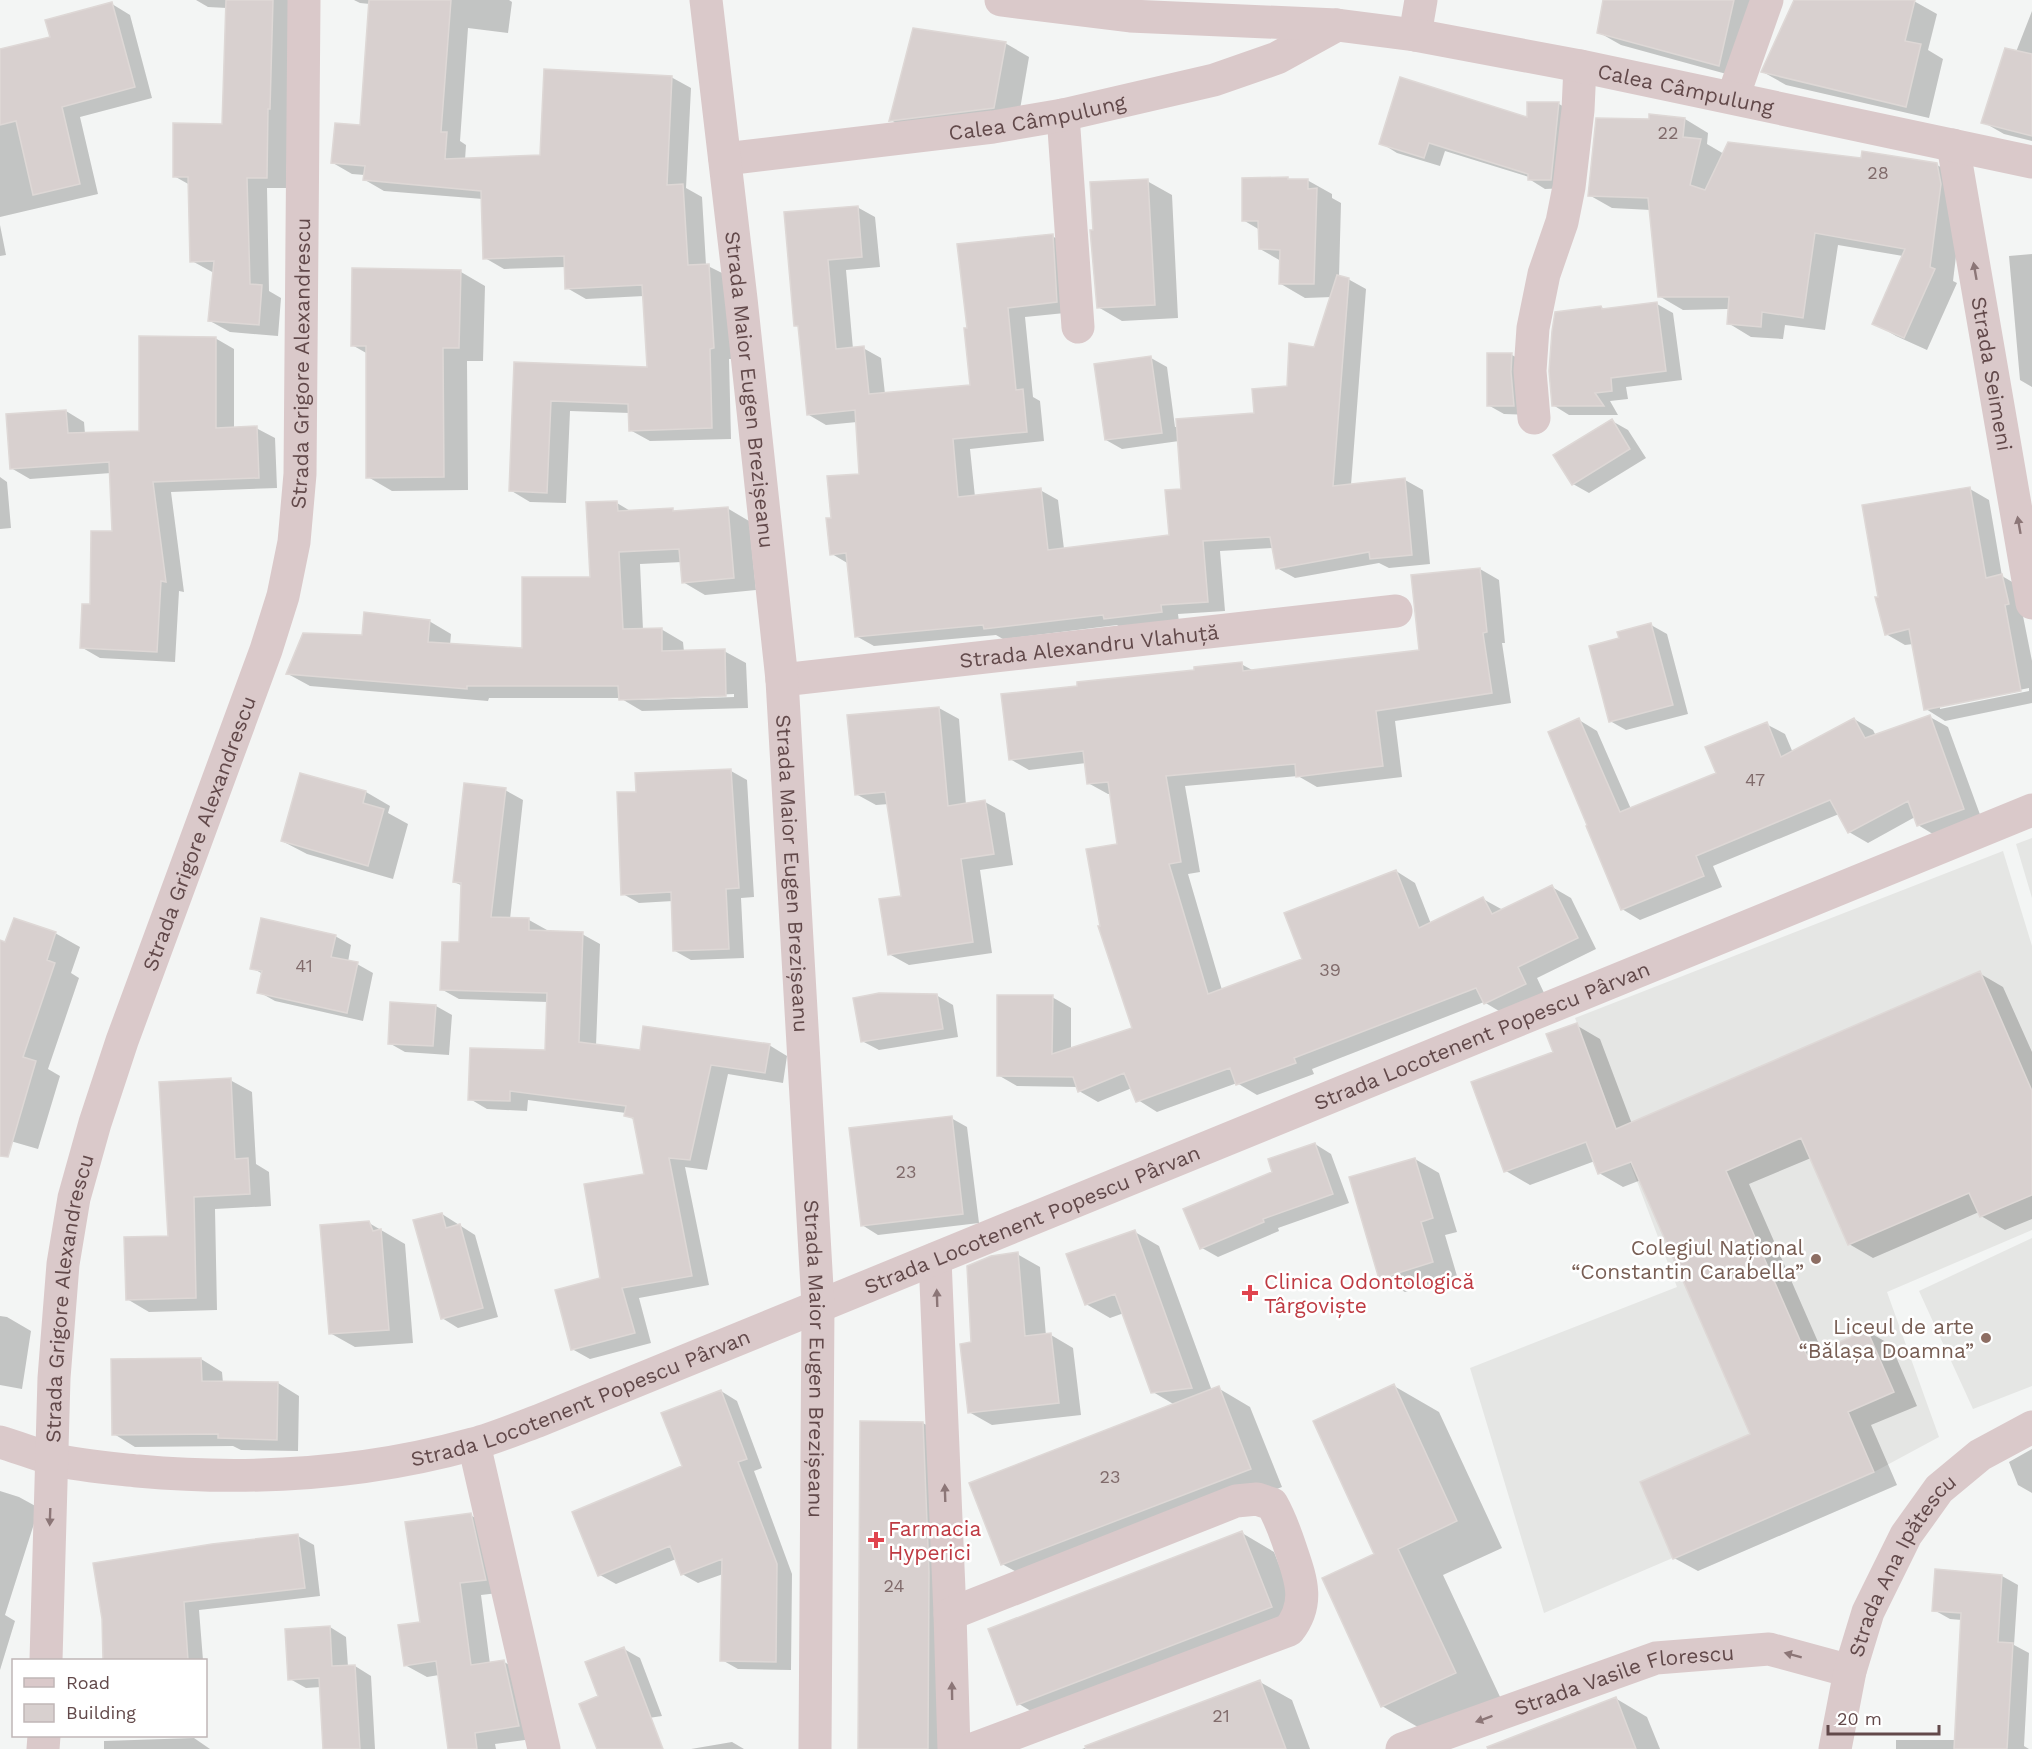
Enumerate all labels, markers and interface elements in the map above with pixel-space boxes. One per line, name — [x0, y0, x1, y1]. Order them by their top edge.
street label: Calea Câmpulung — [1596, 58, 1777, 120]
street label: Calea Câmpulung — [947, 88, 1129, 145]
house number: 22 — [1658, 122, 1679, 143]
house number: 28 — [1867, 162, 1889, 183]
street label: Strada Grigore Alexandrescu — [284, 218, 315, 510]
street label: Strada Maior Eugen Brezișeanu — [721, 230, 780, 549]
one-way arrow — [1970, 261, 1979, 280]
street label: Strada Seimeni — [1967, 295, 2018, 453]
one-way arrow — [2014, 515, 2023, 534]
street label: Strada Alexandru Vlahuță — [958, 618, 1220, 672]
street label: Strada Grigore Alexandrescu — [136, 692, 261, 974]
street label: Strada Maior Eugen Brezișeanu — [771, 714, 815, 1033]
house number: 47 — [1745, 769, 1765, 790]
house number: 41 — [295, 955, 313, 976]
street label: Strada Locotenent Popescu Pârvan — [1310, 955, 1653, 1115]
house number: 39 — [1319, 959, 1341, 980]
street label: Strada Locotenent Popescu Pârvan — [860, 1139, 1203, 1299]
street label: Strada Grigore Alexandrescu — [40, 1151, 98, 1443]
house number: 23 — [896, 1161, 917, 1182]
street label: Strada Maior Eugen Brezișeanu — [799, 1199, 831, 1518]
place label: Colegiul Național “Constantin Carabella” — [1571, 1235, 1805, 1284]
marker: Colegiul Național “Constantin Carabella” — [1809, 1252, 1823, 1266]
place label: Clinica Odontologică Târgoviște — [1264, 1269, 1475, 1318]
marker: Clinica Odontologică Târgoviște — [1241, 1284, 1259, 1302]
one-way arrow — [932, 1288, 941, 1307]
place label: Liceul de arte “Bălașa Doamna” — [1799, 1314, 1974, 1363]
street label: Strada Locotenent Popescu Pârvan — [408, 1323, 754, 1471]
marker: Liceul de arte “Bălașa Doamna” — [1979, 1331, 1993, 1345]
house number: 23 — [1100, 1466, 1121, 1487]
street label: Strada Ana Ipătescu — [1843, 1468, 1961, 1660]
one-way arrow — [941, 1483, 950, 1502]
one-way arrow — [46, 1508, 55, 1527]
place label: Farmacia Hyperici — [888, 1516, 981, 1565]
marker: Farmacia Hyperici — [869, 1533, 883, 1547]
house number: 24 — [884, 1575, 904, 1596]
street label: Strada Vasile Florescu — [1511, 1639, 1735, 1720]
one-way arrow — [1784, 1650, 1802, 1659]
legend — [12, 1659, 207, 1737]
text: Road — [66, 1672, 110, 1693]
one-way arrow — [947, 1681, 957, 1700]
scale bar — [1828, 1698, 1939, 1736]
text: Building — [66, 1702, 136, 1723]
house number: 21 — [1212, 1705, 1230, 1726]
text: 20 m — [1837, 1708, 1882, 1729]
one-way arrow — [1475, 1715, 1493, 1725]

